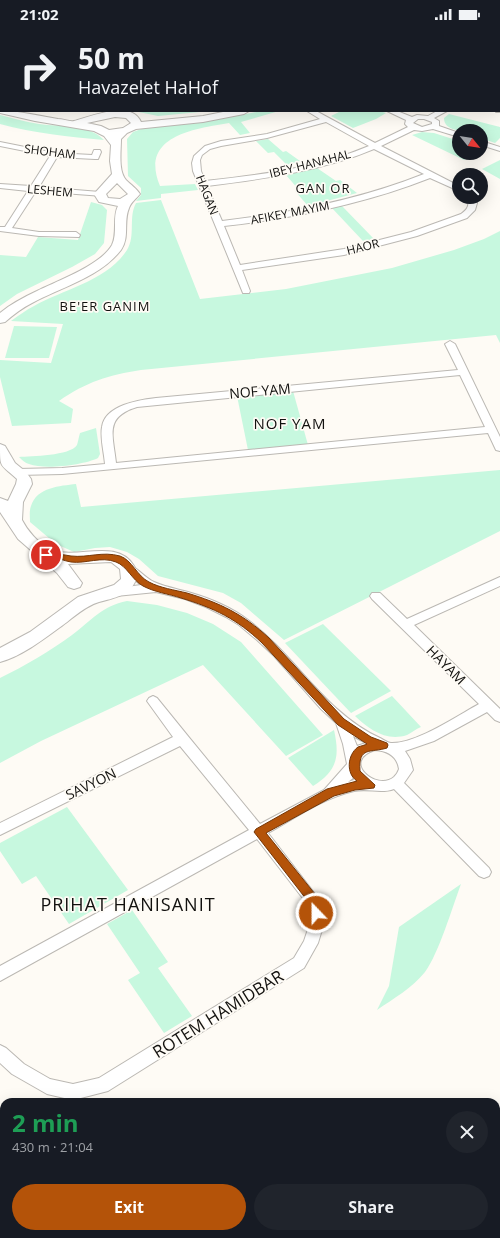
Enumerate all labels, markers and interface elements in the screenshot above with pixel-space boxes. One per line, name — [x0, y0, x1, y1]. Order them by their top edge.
text: 21:02 — [20, 4, 59, 24]
text: 50 m — [78, 39, 145, 77]
icon: right — [12, 44, 64, 96]
text: Havazelet HaHof — [78, 75, 218, 99]
north arrow — [452, 124, 488, 160]
map controls — [452, 124, 488, 204]
street label: SHOHAM — [23, 140, 77, 163]
street label: IBEY HANAHAL — [267, 145, 352, 182]
button: search — [452, 168, 488, 204]
street label: HAGAN — [192, 172, 223, 217]
district label: GAN OR — [296, 179, 350, 197]
street label: LESHEM — [26, 180, 74, 201]
street label: AFIKEY MAYIM — [249, 197, 331, 229]
street label: HAOR — [345, 234, 382, 259]
district label: BE'ER GANIM — [60, 297, 150, 315]
street label: NOF YAM — [228, 378, 291, 403]
district label: NOF YAM — [254, 413, 326, 433]
pin — [29, 538, 63, 572]
icon: arrive — [35, 544, 57, 566]
street label: HAYAM — [423, 641, 470, 688]
street label: SAVYON — [62, 763, 119, 804]
district label: PRIHAT HANISANIT — [40, 892, 216, 916]
position arrow — [295, 892, 337, 934]
street label: ROTEM HAMIDBAR — [148, 964, 288, 1063]
text: 2 min — [12, 1106, 79, 1139]
button: close — [446, 1111, 488, 1153]
text: 430 m · 21:04 — [12, 1138, 93, 1156]
button: Exit — [12, 1184, 246, 1230]
button: Share — [254, 1184, 488, 1230]

